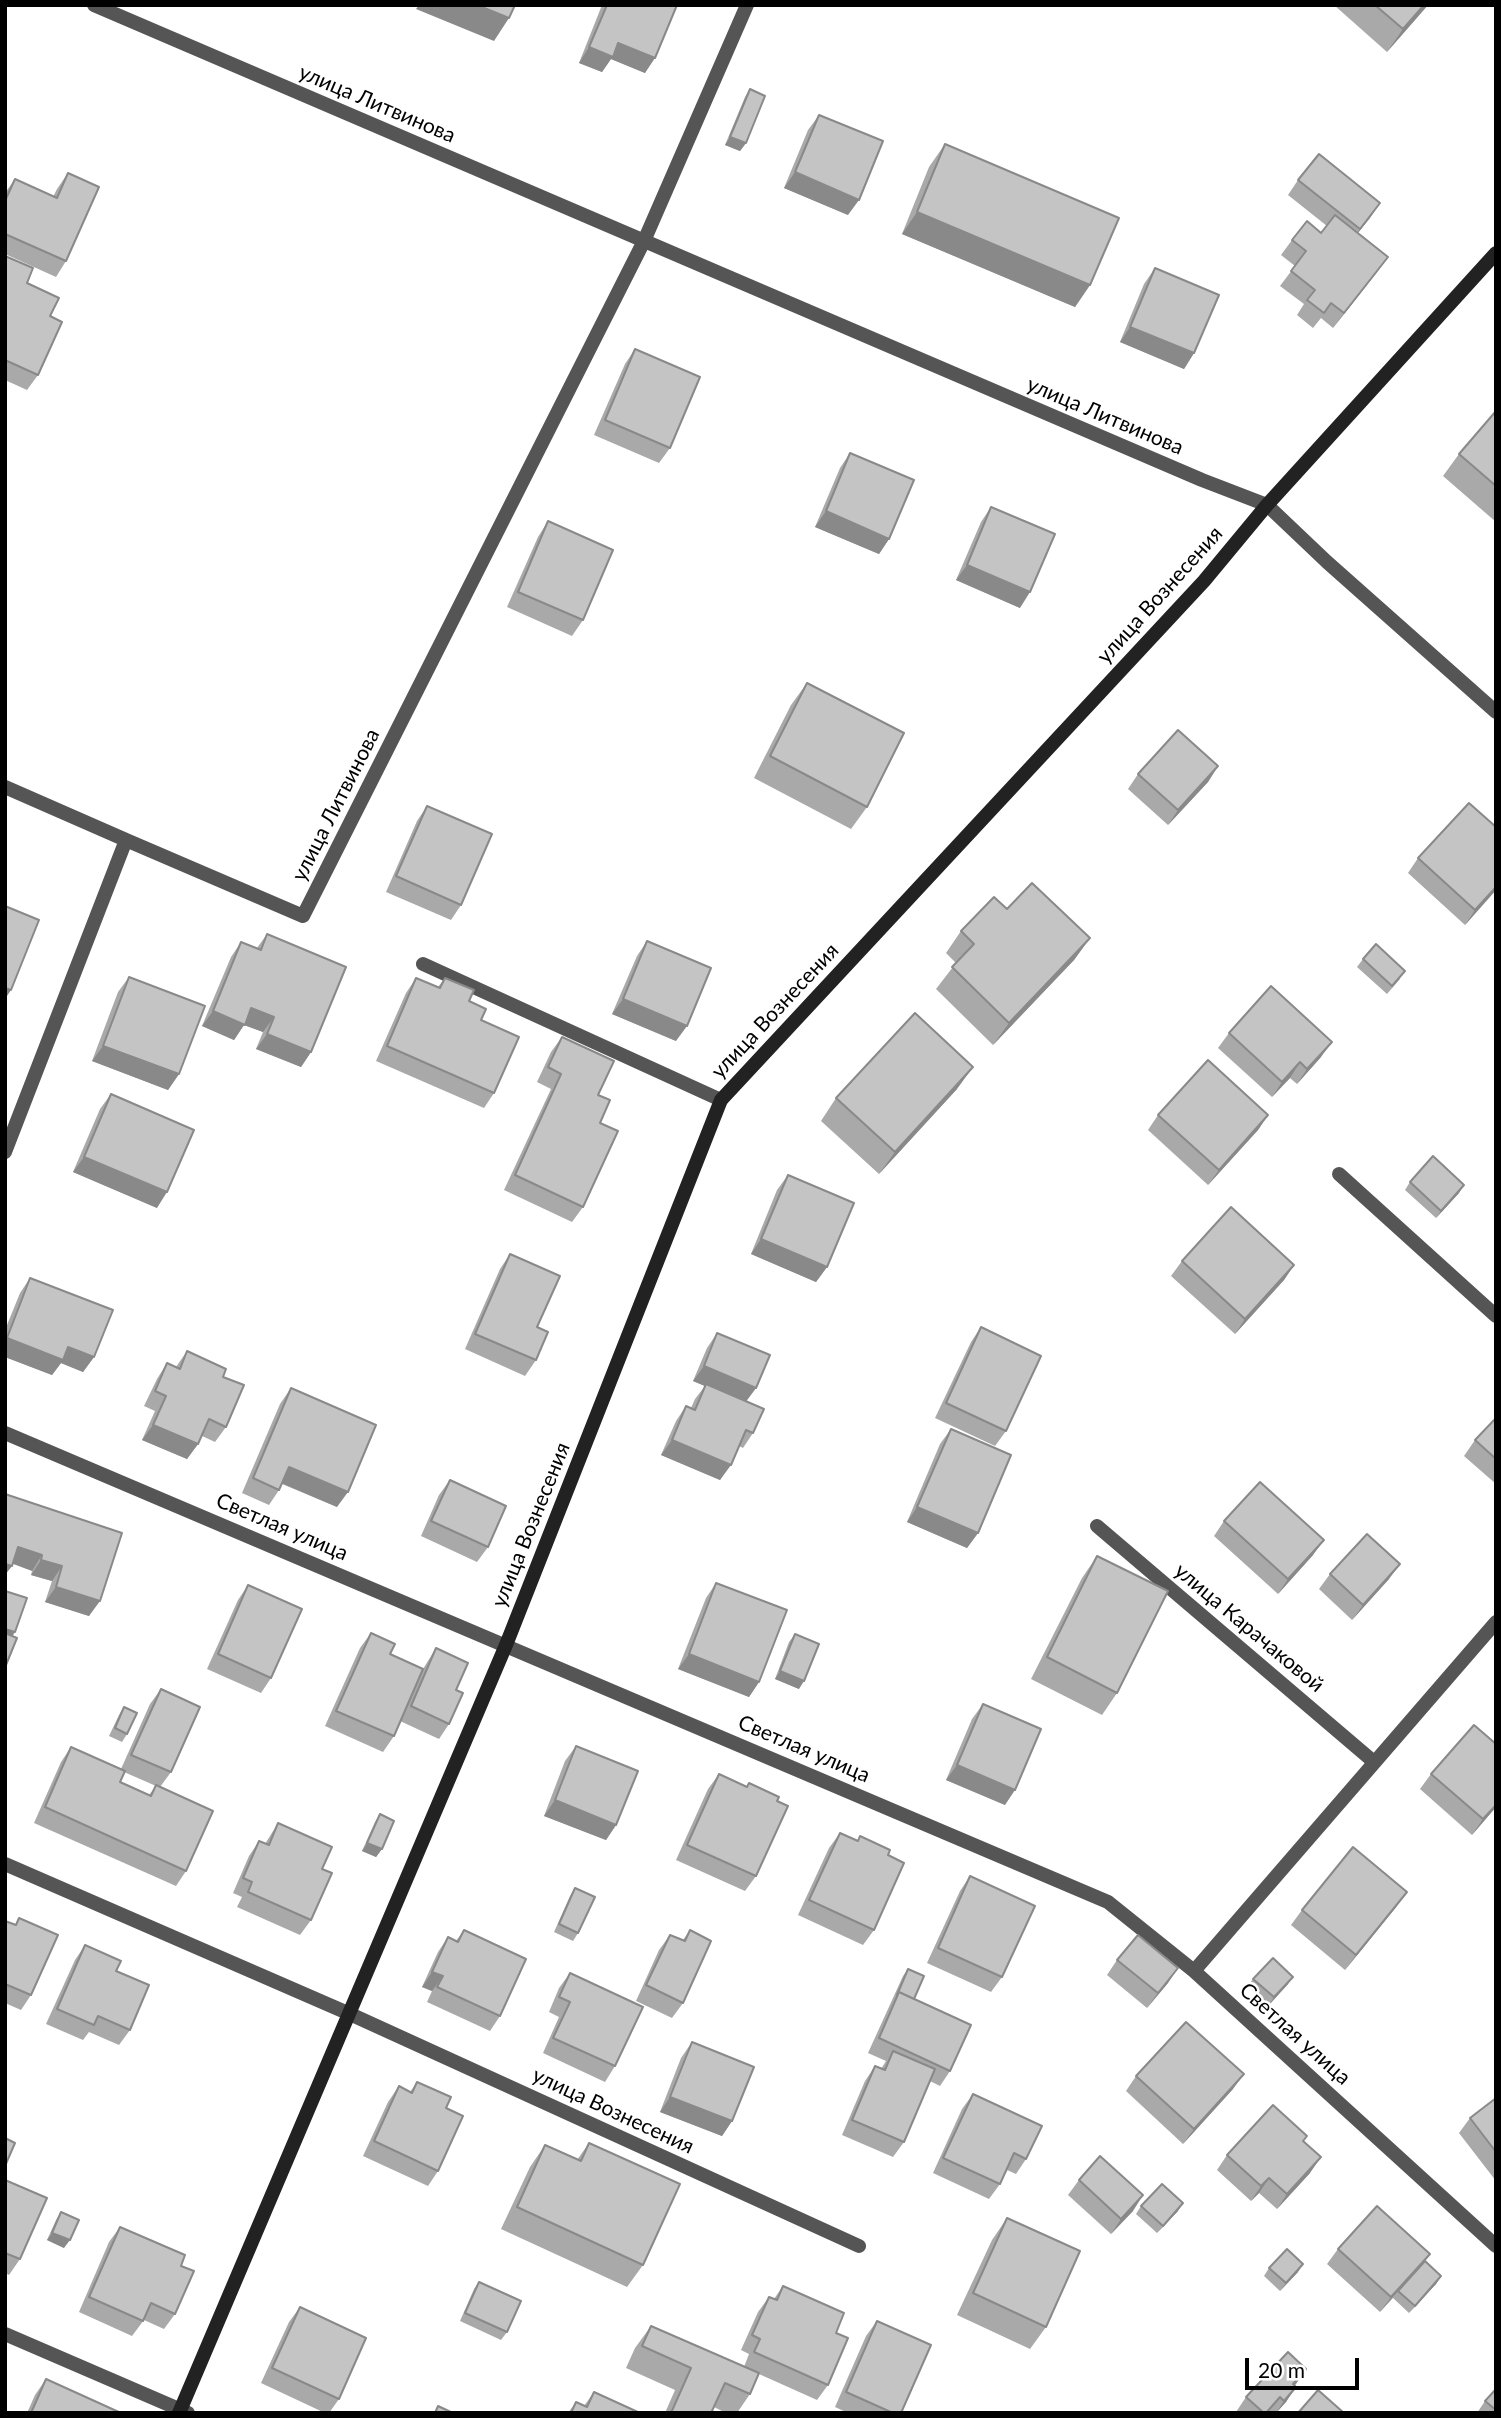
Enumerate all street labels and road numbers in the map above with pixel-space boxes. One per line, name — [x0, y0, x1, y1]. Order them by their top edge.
street label: улица Литвинова — [295, 60, 459, 148]
street label: улица Литвинова — [1023, 372, 1187, 460]
street label: улица Вознесения — [1092, 521, 1228, 669]
street label: улица Литвинова — [287, 725, 385, 885]
street label: улица Вознесения — [706, 938, 844, 1084]
street label: улица Вознесения — [486, 1439, 576, 1611]
street label: Светлая улица — [212, 1488, 352, 1566]
street label: улица Карачаковой — [1169, 1558, 1329, 1698]
street label: Светлая улица — [734, 1710, 874, 1788]
street label: Светлая улица — [1234, 1978, 1356, 2090]
street label: улица Вознесения — [528, 2063, 698, 2159]

